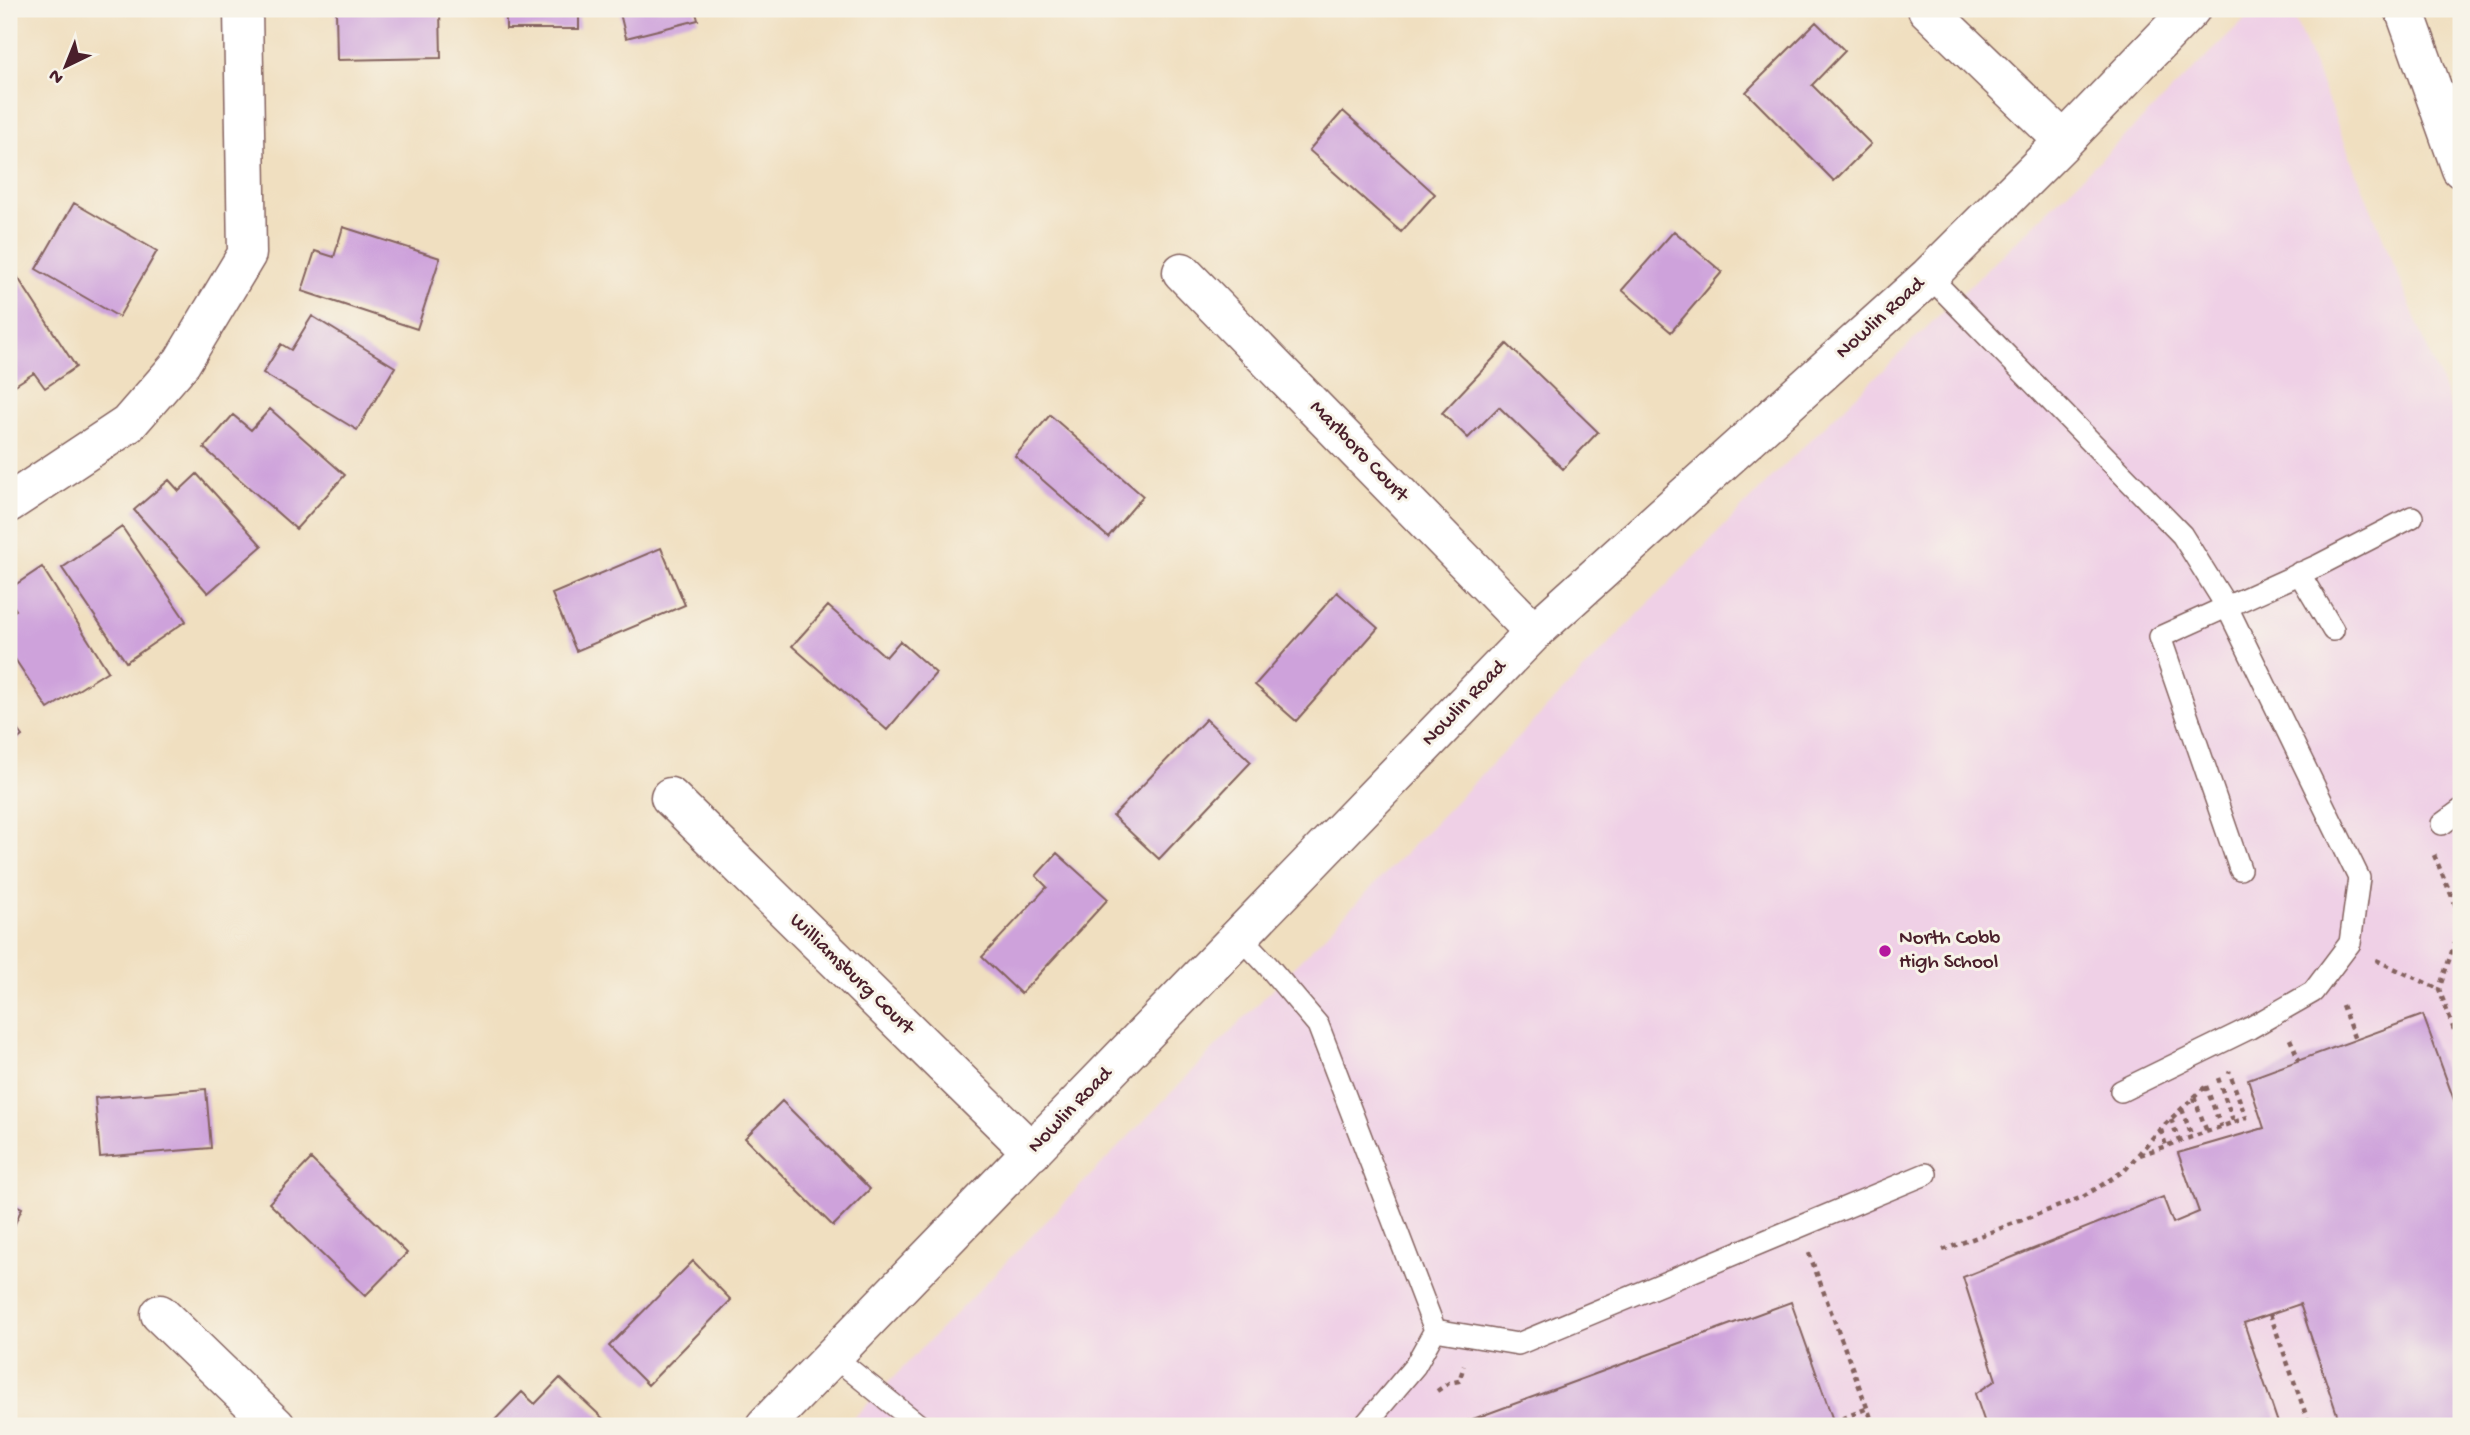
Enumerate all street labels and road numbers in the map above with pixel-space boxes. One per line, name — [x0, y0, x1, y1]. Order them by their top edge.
street label: Nowlin Road — [1831, 271, 1932, 365]
street label: Marlboro Court — [1303, 396, 1414, 510]
street label: Nowlin Road — [1417, 654, 1514, 753]
street label: Williamsburg Court — [783, 909, 920, 1043]
street label: Nowlin Road — [1023, 1061, 1120, 1160]

